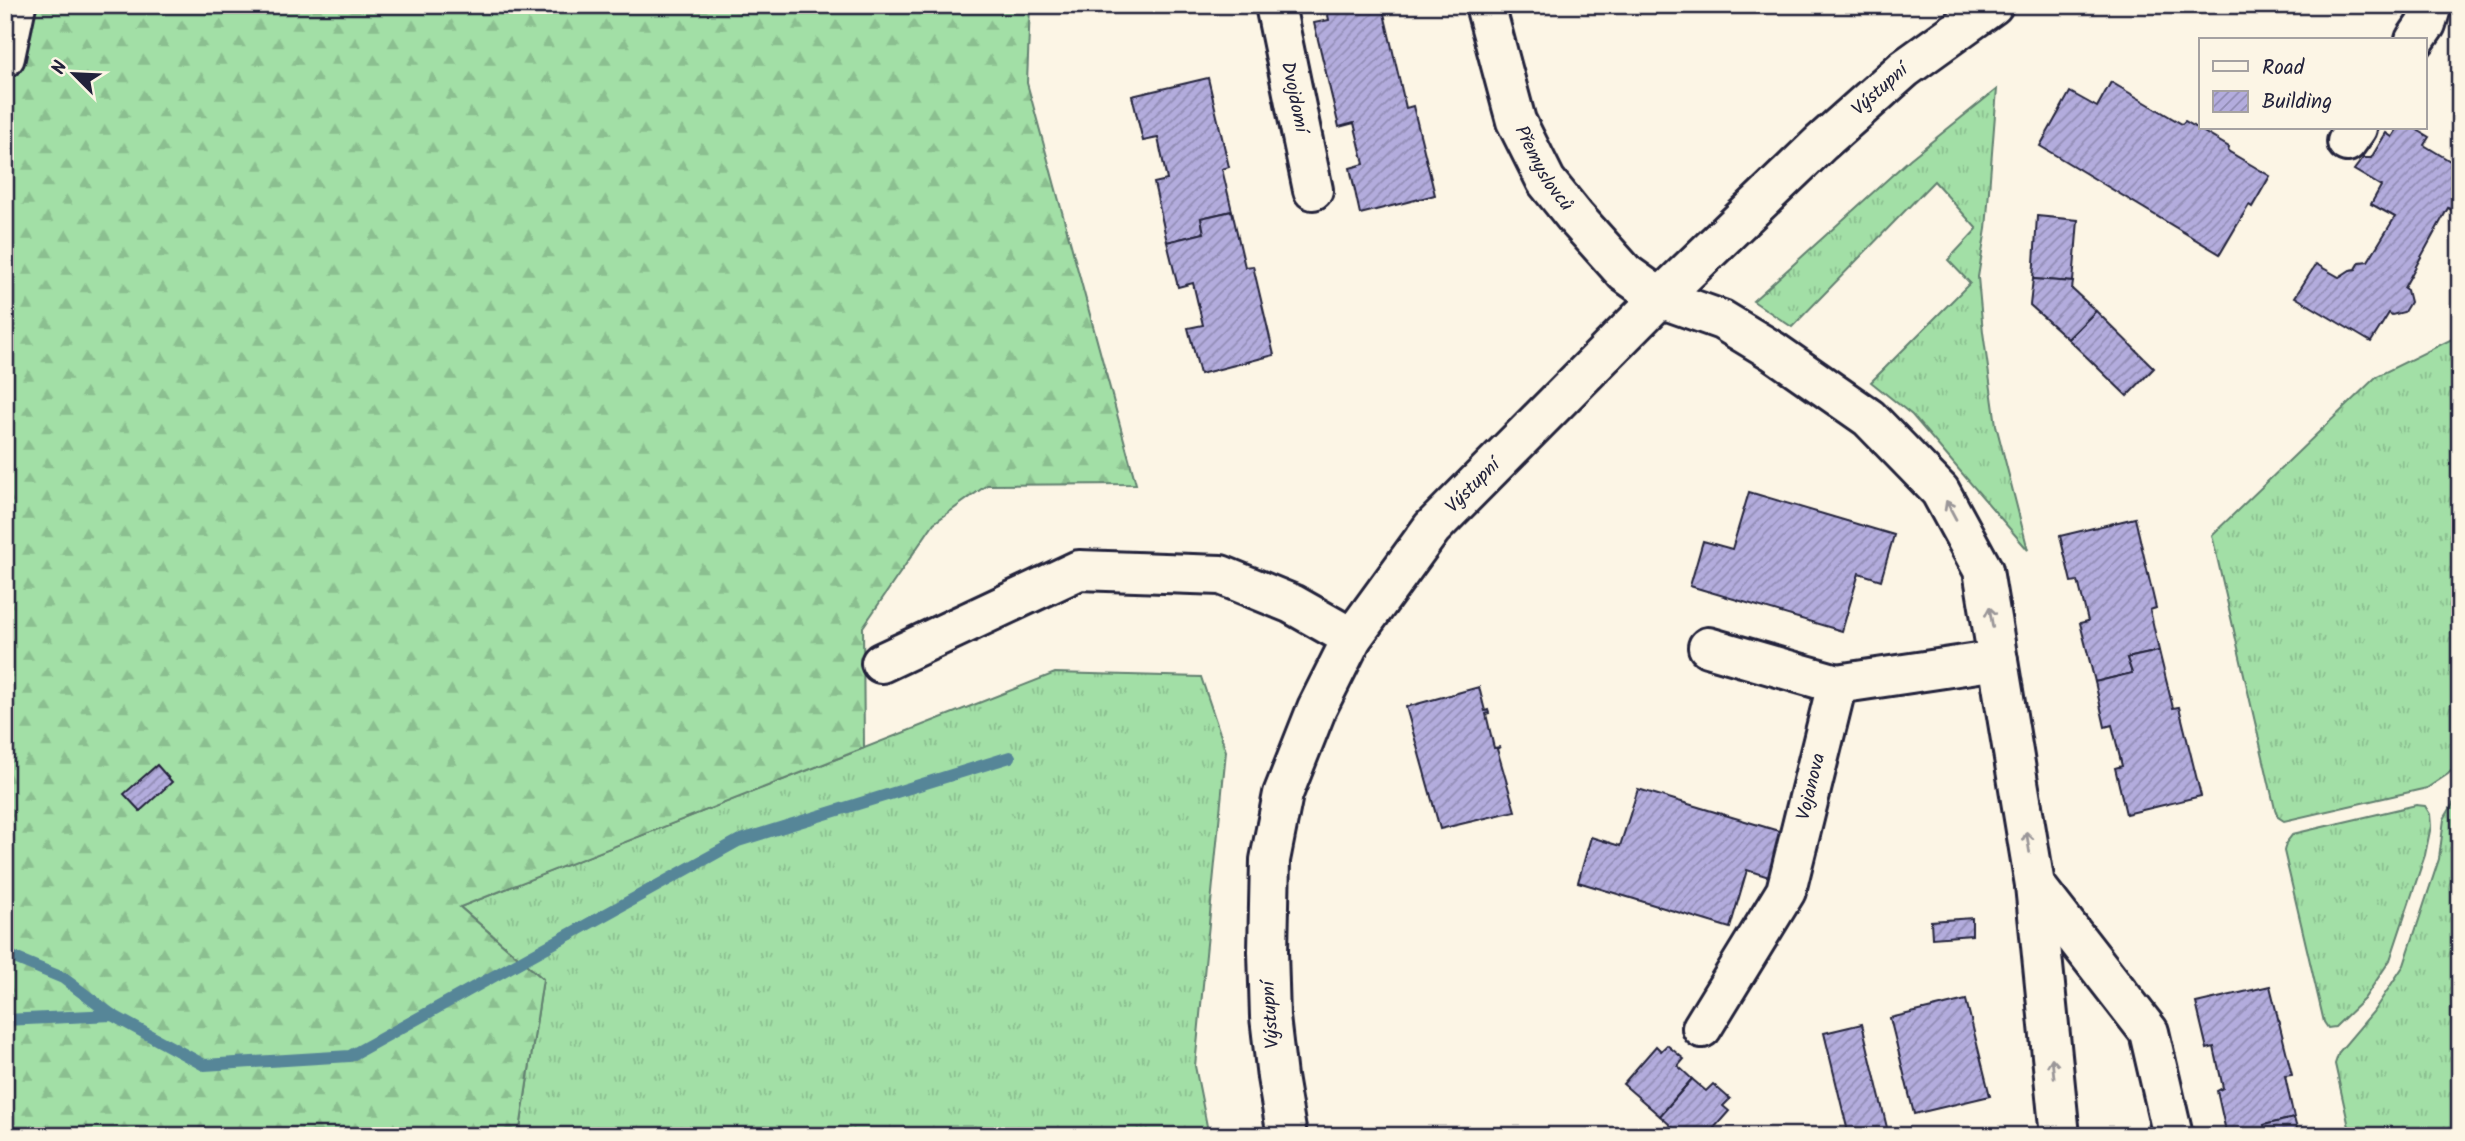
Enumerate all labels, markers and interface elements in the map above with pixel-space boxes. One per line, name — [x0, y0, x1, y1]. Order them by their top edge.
north arrow — [38, 38, 108, 108]
legend — [2199, 38, 2426, 130]
text: Road — [2262, 52, 2305, 85]
street label: Výstupní — [1845, 54, 1918, 124]
text: N — [44, 56, 76, 79]
street label: Dvojdomí — [1272, 59, 1316, 139]
text: Building — [2262, 86, 2332, 119]
street label: Přemyslovců — [1506, 121, 1580, 218]
street label: Výstupní — [1439, 449, 1510, 521]
one-way arrow — [1943, 500, 1957, 521]
one-way arrow — [1984, 606, 1997, 629]
street label: Vojanova — [1789, 750, 1834, 824]
one-way arrow — [2021, 831, 2034, 854]
street label: Výstupní — [1253, 977, 1288, 1050]
one-way arrow — [2046, 1057, 2059, 1080]

